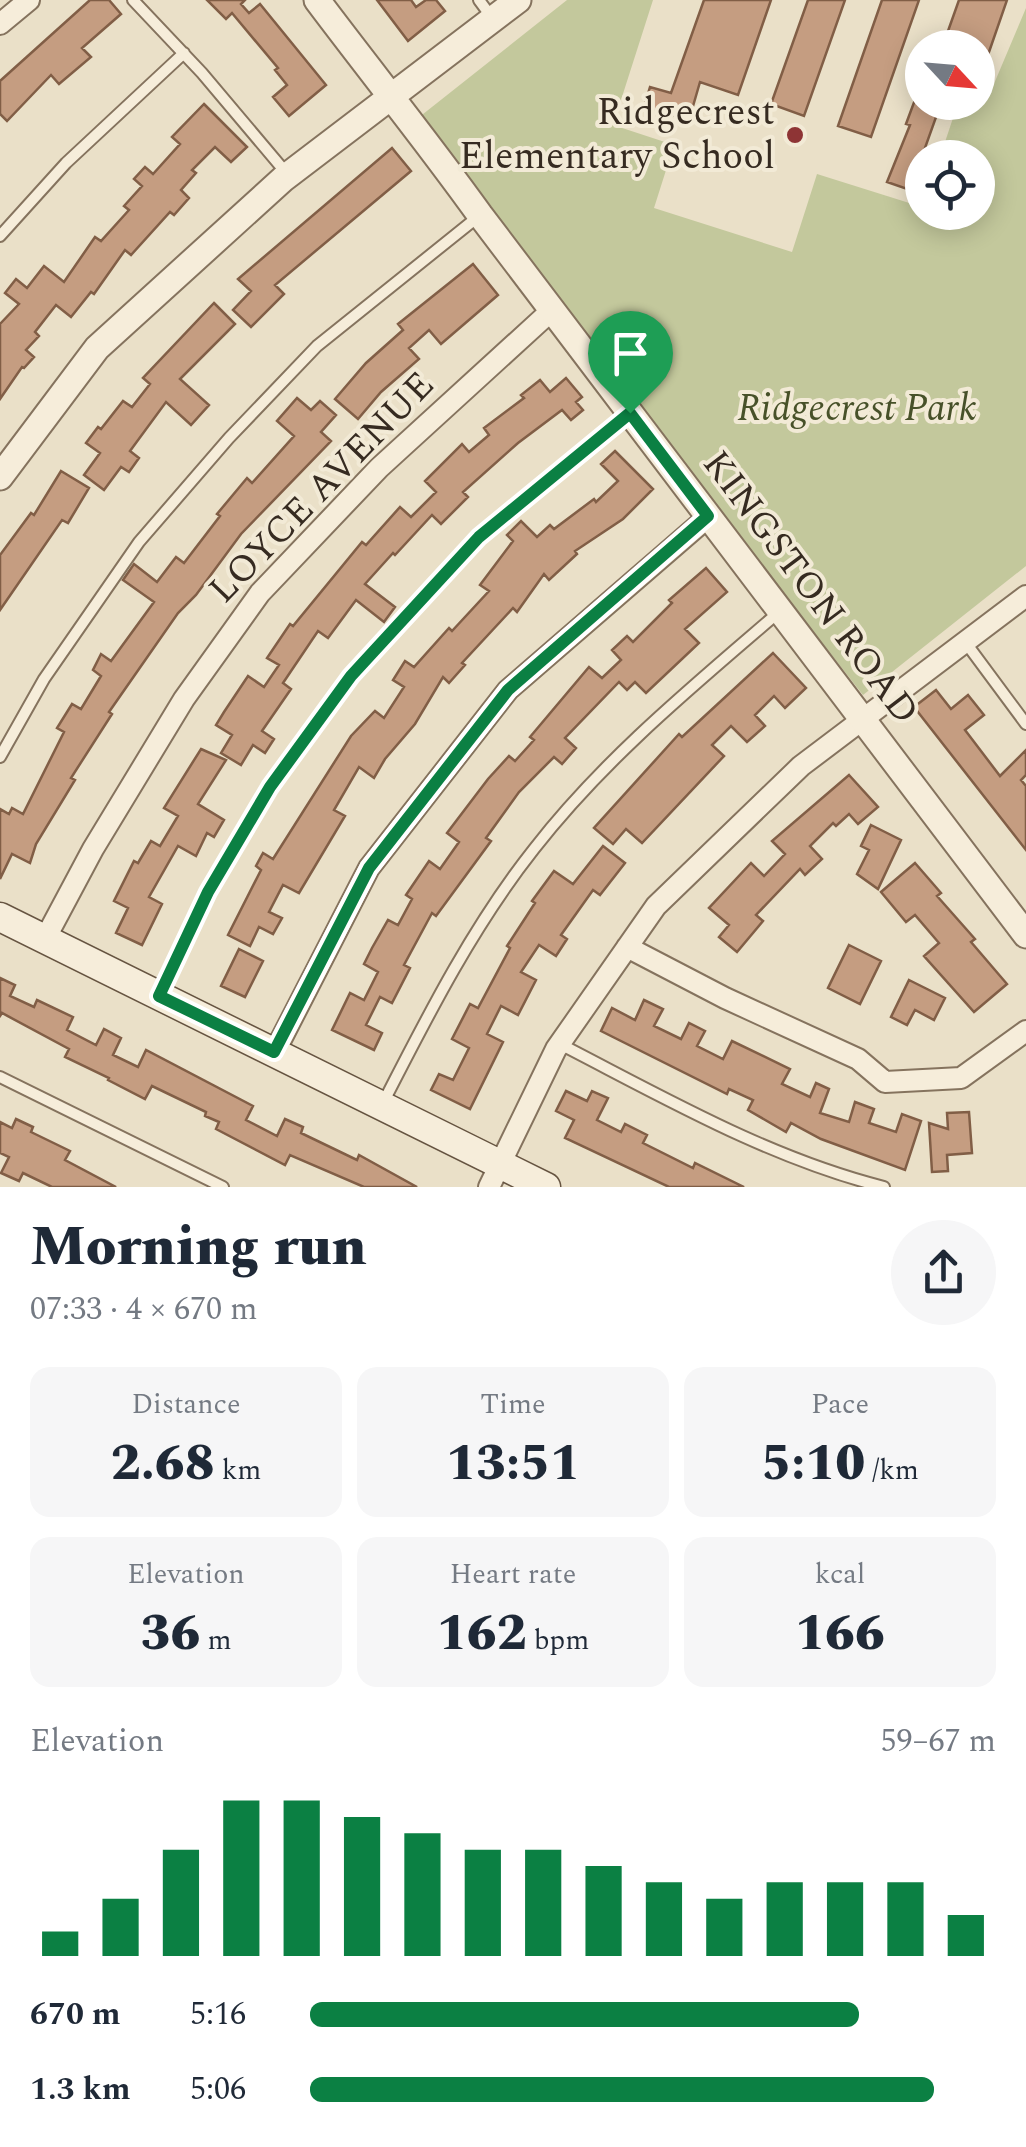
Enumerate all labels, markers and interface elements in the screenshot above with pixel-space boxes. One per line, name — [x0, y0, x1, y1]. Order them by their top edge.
north arrow — [905, 30, 995, 120]
map controls — [905, 30, 995, 230]
place label: Ridgecrest Elementary School — [459, 84, 775, 186]
marker: Ridgecrest Elementary School — [784, 124, 806, 146]
button: locate — [905, 140, 995, 230]
pin — [588, 311, 673, 414]
icon: arrive — [603, 326, 658, 381]
street label: LOYCE AVENUE — [195, 358, 449, 618]
park label: Ridgecrest Park — [737, 380, 977, 438]
street label: KINGSTON ROAD — [687, 439, 933, 737]
text: Morning run — [30, 1206, 367, 1289]
button: share — [891, 1220, 996, 1325]
text: 07:33 · 4 × 670 m — [30, 1285, 258, 1334]
text: Distance — [131, 1383, 241, 1426]
text: Time — [480, 1383, 546, 1426]
text: Pace — [811, 1383, 869, 1426]
text: 2.68 — [111, 1426, 215, 1502]
text: 13:51 — [446, 1426, 580, 1502]
text: 5:10 — [761, 1426, 865, 1502]
text: km — [215, 1449, 261, 1492]
text: /km — [865, 1449, 919, 1492]
text: Elevation — [127, 1553, 245, 1596]
text: Heart rate — [450, 1553, 576, 1596]
text: kcal — [815, 1553, 865, 1596]
text: 36 — [140, 1596, 200, 1672]
text: 162 — [437, 1596, 527, 1672]
text: 166 — [795, 1596, 885, 1672]
text: m — [200, 1619, 232, 1662]
text: bpm — [527, 1619, 589, 1662]
text: Elevation — [30, 1717, 164, 1766]
text: 59–67 m — [880, 1717, 996, 1766]
text: 670 m — [30, 1990, 121, 2039]
text: 5:16 — [190, 1990, 246, 2039]
text: 1.3 km — [30, 2065, 131, 2114]
text: 5:06 — [190, 2065, 246, 2114]

